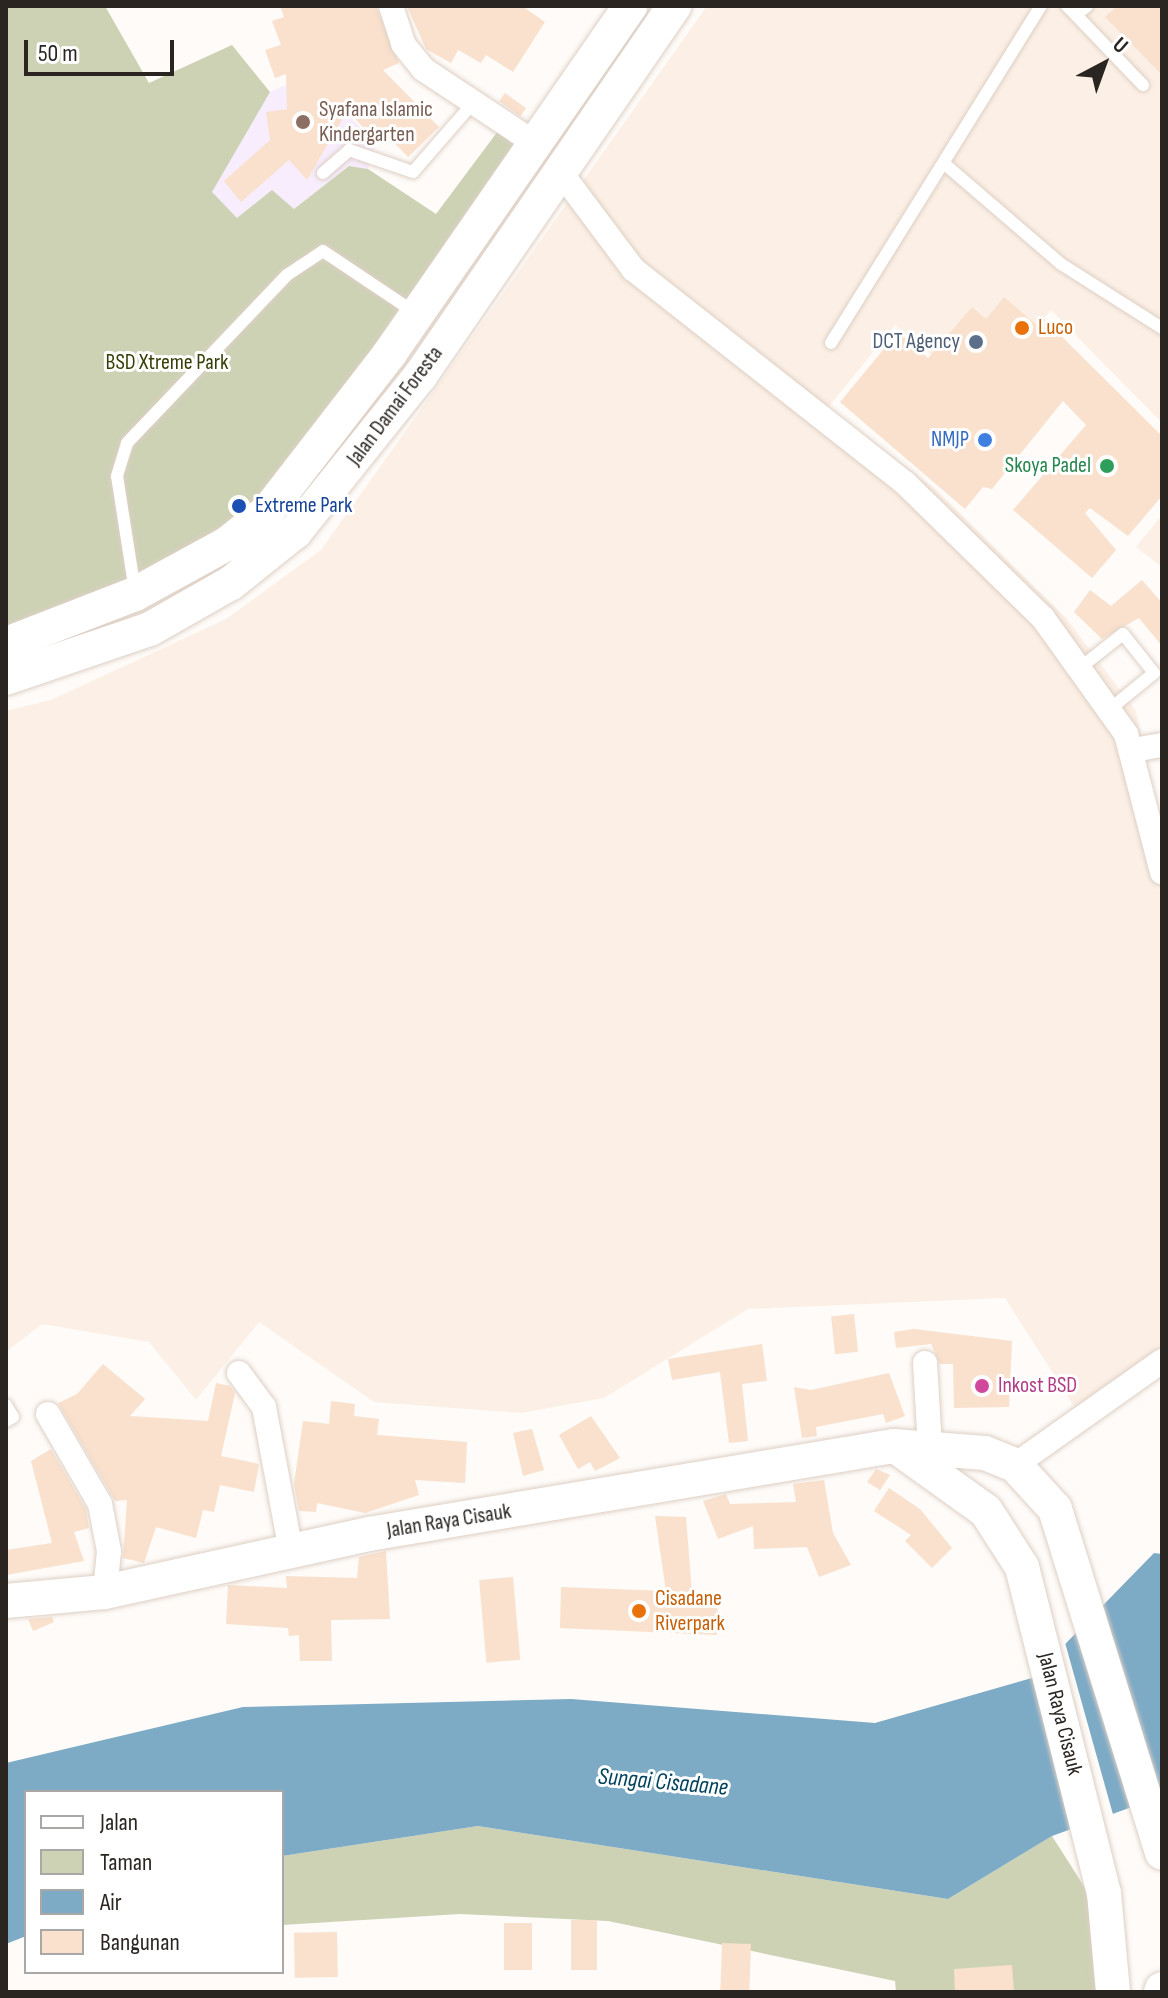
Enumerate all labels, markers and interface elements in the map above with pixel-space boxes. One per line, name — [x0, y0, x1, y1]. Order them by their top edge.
scale bar — [28, 24, 178, 74]
north arrow — [1064, 24, 1144, 104]
text: U — [1107, 32, 1133, 59]
text: 50 m — [38, 39, 78, 68]
place label: Syafana Islamic Kindergarten — [319, 96, 433, 148]
marker: Syafana Islamic Kindergarten — [294, 113, 312, 131]
place label: Luco — [1038, 315, 1073, 341]
marker: Luco — [1013, 319, 1031, 337]
place label: DCT Agency — [872, 329, 960, 355]
marker: DCT Agency — [967, 333, 985, 351]
street label: Jalan Damai Foresta — [342, 341, 448, 471]
park label: BSD Xtreme Park — [106, 350, 228, 376]
place label: NMJP — [931, 427, 969, 453]
marker: NMJP — [976, 431, 994, 449]
place label: Skoya Padel — [1005, 453, 1091, 479]
marker: Skoya Padel — [1098, 457, 1116, 475]
place label: Extreme Park — [255, 493, 352, 519]
marker: Extreme Park — [230, 497, 248, 515]
place label: Inkost BSD — [998, 1373, 1077, 1399]
marker: Inkost BSD — [973, 1377, 991, 1395]
street label: Jalan Raya Cisauk — [385, 1498, 513, 1544]
place label: Cisadane Riverpark — [655, 1585, 725, 1636]
marker: Cisadane Riverpark — [630, 1602, 648, 1620]
street label: Jalan Raya Cisauk — [1032, 1650, 1088, 1778]
water label: Sungai Cisadane — [597, 1762, 729, 1802]
legend — [24, 1790, 284, 1974]
text: Jalan — [100, 1808, 138, 1837]
text: Taman — [100, 1848, 152, 1877]
text: Air — [100, 1888, 122, 1917]
text: Bangunan — [100, 1928, 180, 1957]

